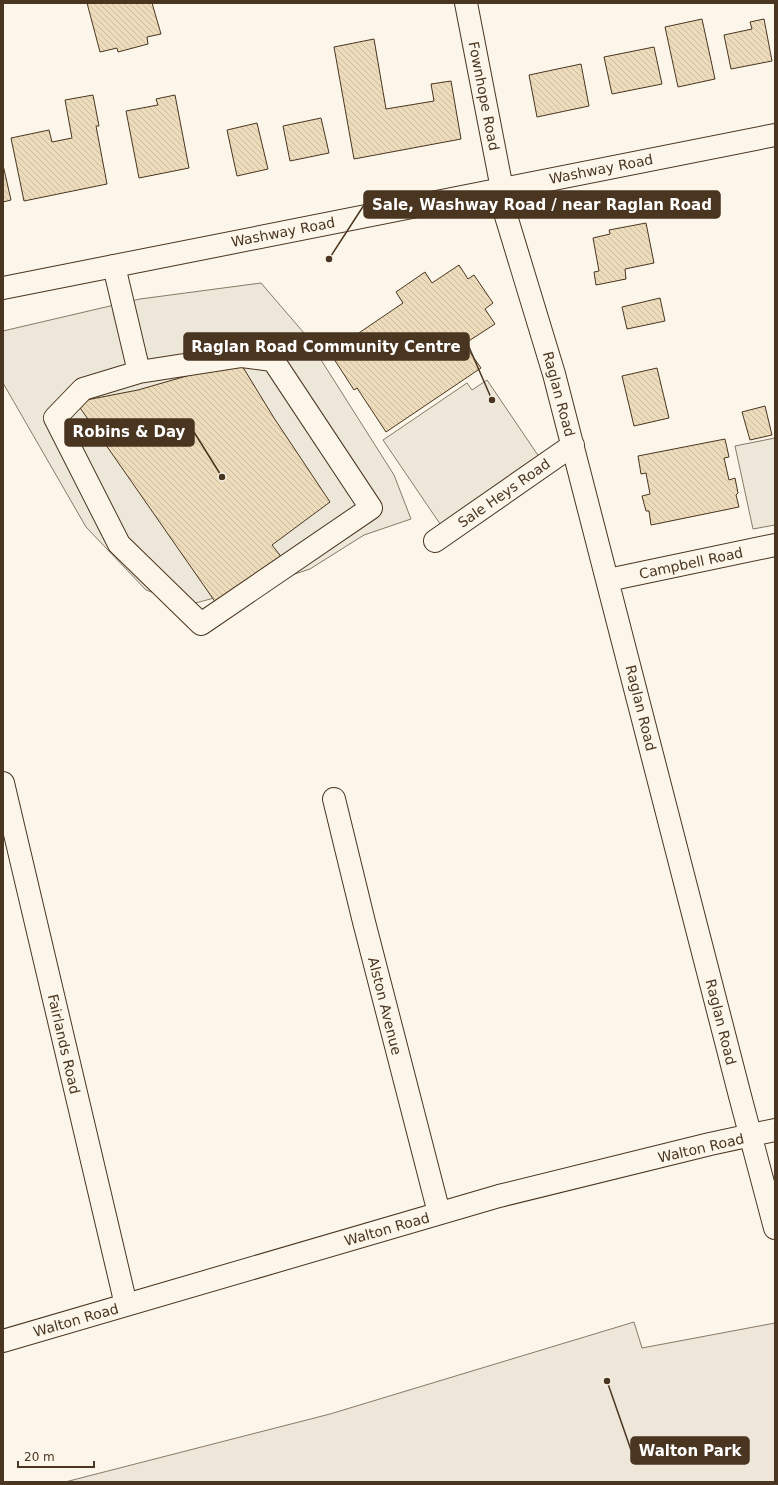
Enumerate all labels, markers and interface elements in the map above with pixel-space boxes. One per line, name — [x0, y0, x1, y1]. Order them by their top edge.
street label: Fownhope Road — [466, 40, 502, 152]
street label: Washway Road — [548, 151, 654, 187]
callout: Sale, Washway Road / near Raglan Road — [364, 191, 720, 218]
text: Sale, Washway Road / near Raglan Road — [372, 196, 712, 214]
street label: Washway Road — [230, 214, 336, 250]
callout: Raglan Road Community Centre — [184, 333, 469, 360]
text: Raglan Road Community Centre — [191, 338, 461, 356]
street label: Raglan Road — [540, 350, 578, 438]
callout: Robins & Day — [65, 419, 194, 446]
text: Robins & Day — [73, 423, 186, 441]
street label: Sale Heys Road — [455, 455, 553, 531]
street label: Campbell Road — [638, 544, 744, 582]
street label: Raglan Road — [623, 663, 659, 753]
street label: Alston Avenue — [365, 955, 405, 1057]
street label: Raglan Road — [703, 977, 739, 1067]
street label: Fairlands Road — [45, 992, 83, 1096]
street label: Walton Road — [656, 1130, 746, 1166]
street label: Walton Road — [343, 1209, 431, 1249]
street label: Walton Road — [32, 1300, 120, 1340]
callout: Walton Park — [631, 1437, 749, 1464]
text: Walton Park — [639, 1442, 742, 1460]
scale bar — [18, 1443, 94, 1469]
text: 20 m — [24, 1450, 55, 1464]

